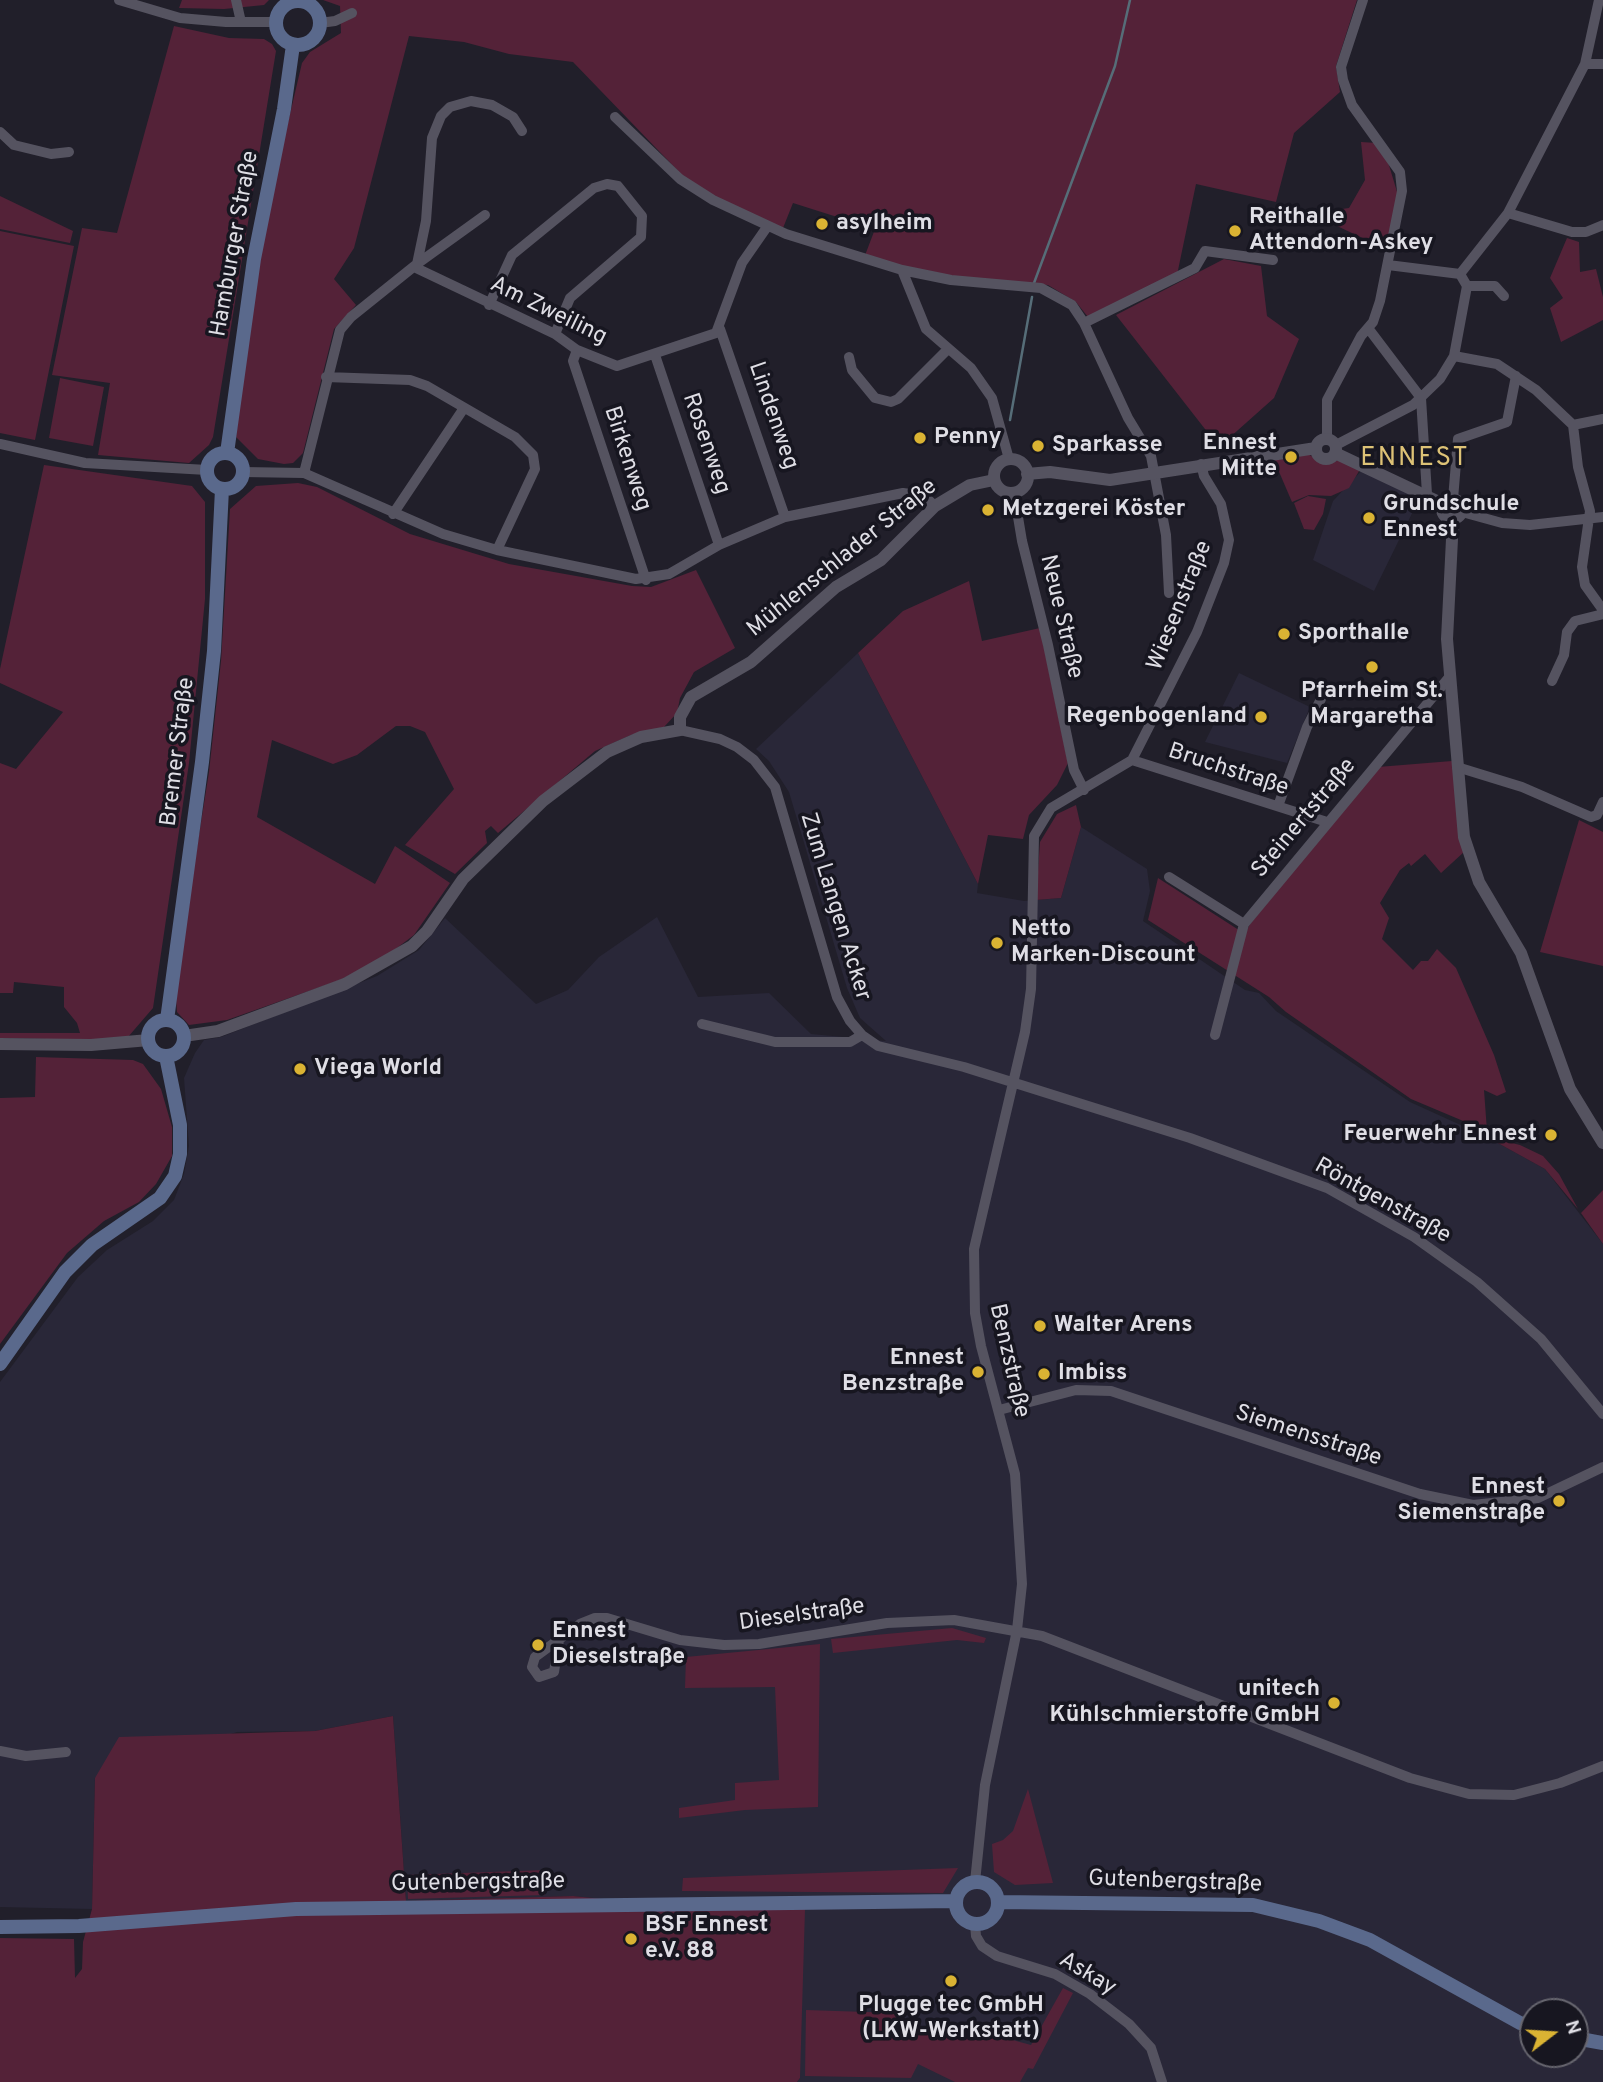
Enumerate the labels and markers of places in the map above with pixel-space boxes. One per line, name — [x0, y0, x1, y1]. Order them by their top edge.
place label: Reithalle Attendorn-Askey — [1249, 204, 1433, 258]
place label: asylheim — [836, 210, 933, 238]
marker: asylheim — [814, 216, 830, 232]
marker: Reithalle Attendorn-Askey — [1227, 223, 1243, 239]
place label: Penny — [934, 424, 1002, 452]
marker: Penny — [912, 430, 928, 446]
place label: Ennest Mitte — [1203, 430, 1277, 484]
place label: Sparkasse — [1052, 432, 1163, 460]
marker: Sparkasse — [1030, 438, 1046, 454]
marker: Ennest Mitte — [1283, 449, 1299, 465]
place label: Grundschule Ennest — [1383, 491, 1519, 545]
place label: Metzgerei Köster — [1002, 496, 1185, 524]
marker: Metzgerei Köster — [980, 502, 996, 518]
marker: Grundschule Ennest — [1361, 510, 1377, 526]
place label: Sporthalle — [1298, 620, 1409, 648]
marker: Sporthalle — [1276, 626, 1292, 642]
marker: Pfarrheim St. Margaretha — [1364, 659, 1380, 675]
place label: Pfarrheim St. Margaretha — [1301, 678, 1443, 732]
place label: Regenbogenland — [1066, 703, 1247, 731]
marker: Regenbogenland — [1253, 709, 1269, 725]
place label: Netto Marken-Discount — [1011, 916, 1196, 970]
marker: Netto Marken-Discount — [989, 935, 1005, 951]
place label: Viega World — [314, 1055, 442, 1083]
marker: Viega World — [292, 1061, 308, 1077]
place label: Feuerwehr Ennest — [1343, 1121, 1537, 1149]
marker: Feuerwehr Ennest — [1543, 1127, 1559, 1143]
place label: Walter Arens — [1054, 1312, 1192, 1340]
marker: Walter Arens — [1032, 1318, 1048, 1334]
place label: Ennest Benzstraße — [842, 1345, 964, 1399]
place label: Imbiss — [1058, 1360, 1127, 1388]
marker: Ennest Benzstraße — [970, 1364, 986, 1380]
marker: Imbiss — [1036, 1366, 1052, 1382]
place label: Ennest Siemenstraße — [1398, 1474, 1545, 1528]
marker: Ennest Siemenstraße — [1551, 1493, 1567, 1509]
place label: Ennest Dieselstraße — [552, 1618, 685, 1672]
marker: Ennest Dieselstraße — [530, 1637, 546, 1653]
place label: unitech Kühlschmierstoffe GmbH — [1050, 1676, 1320, 1730]
marker: unitech Kühlschmierstoffe GmbH — [1326, 1695, 1342, 1711]
place label: BSF Ennest e.V. 88 — [645, 1912, 768, 1966]
marker: BSF Ennest e.V. 88 — [623, 1931, 639, 1947]
marker: Plugge tec GmbH (LKW-Werkstatt) — [943, 1973, 959, 1989]
place label: Plugge tec GmbH (LKW-Werkstatt) — [858, 1992, 1044, 2046]

